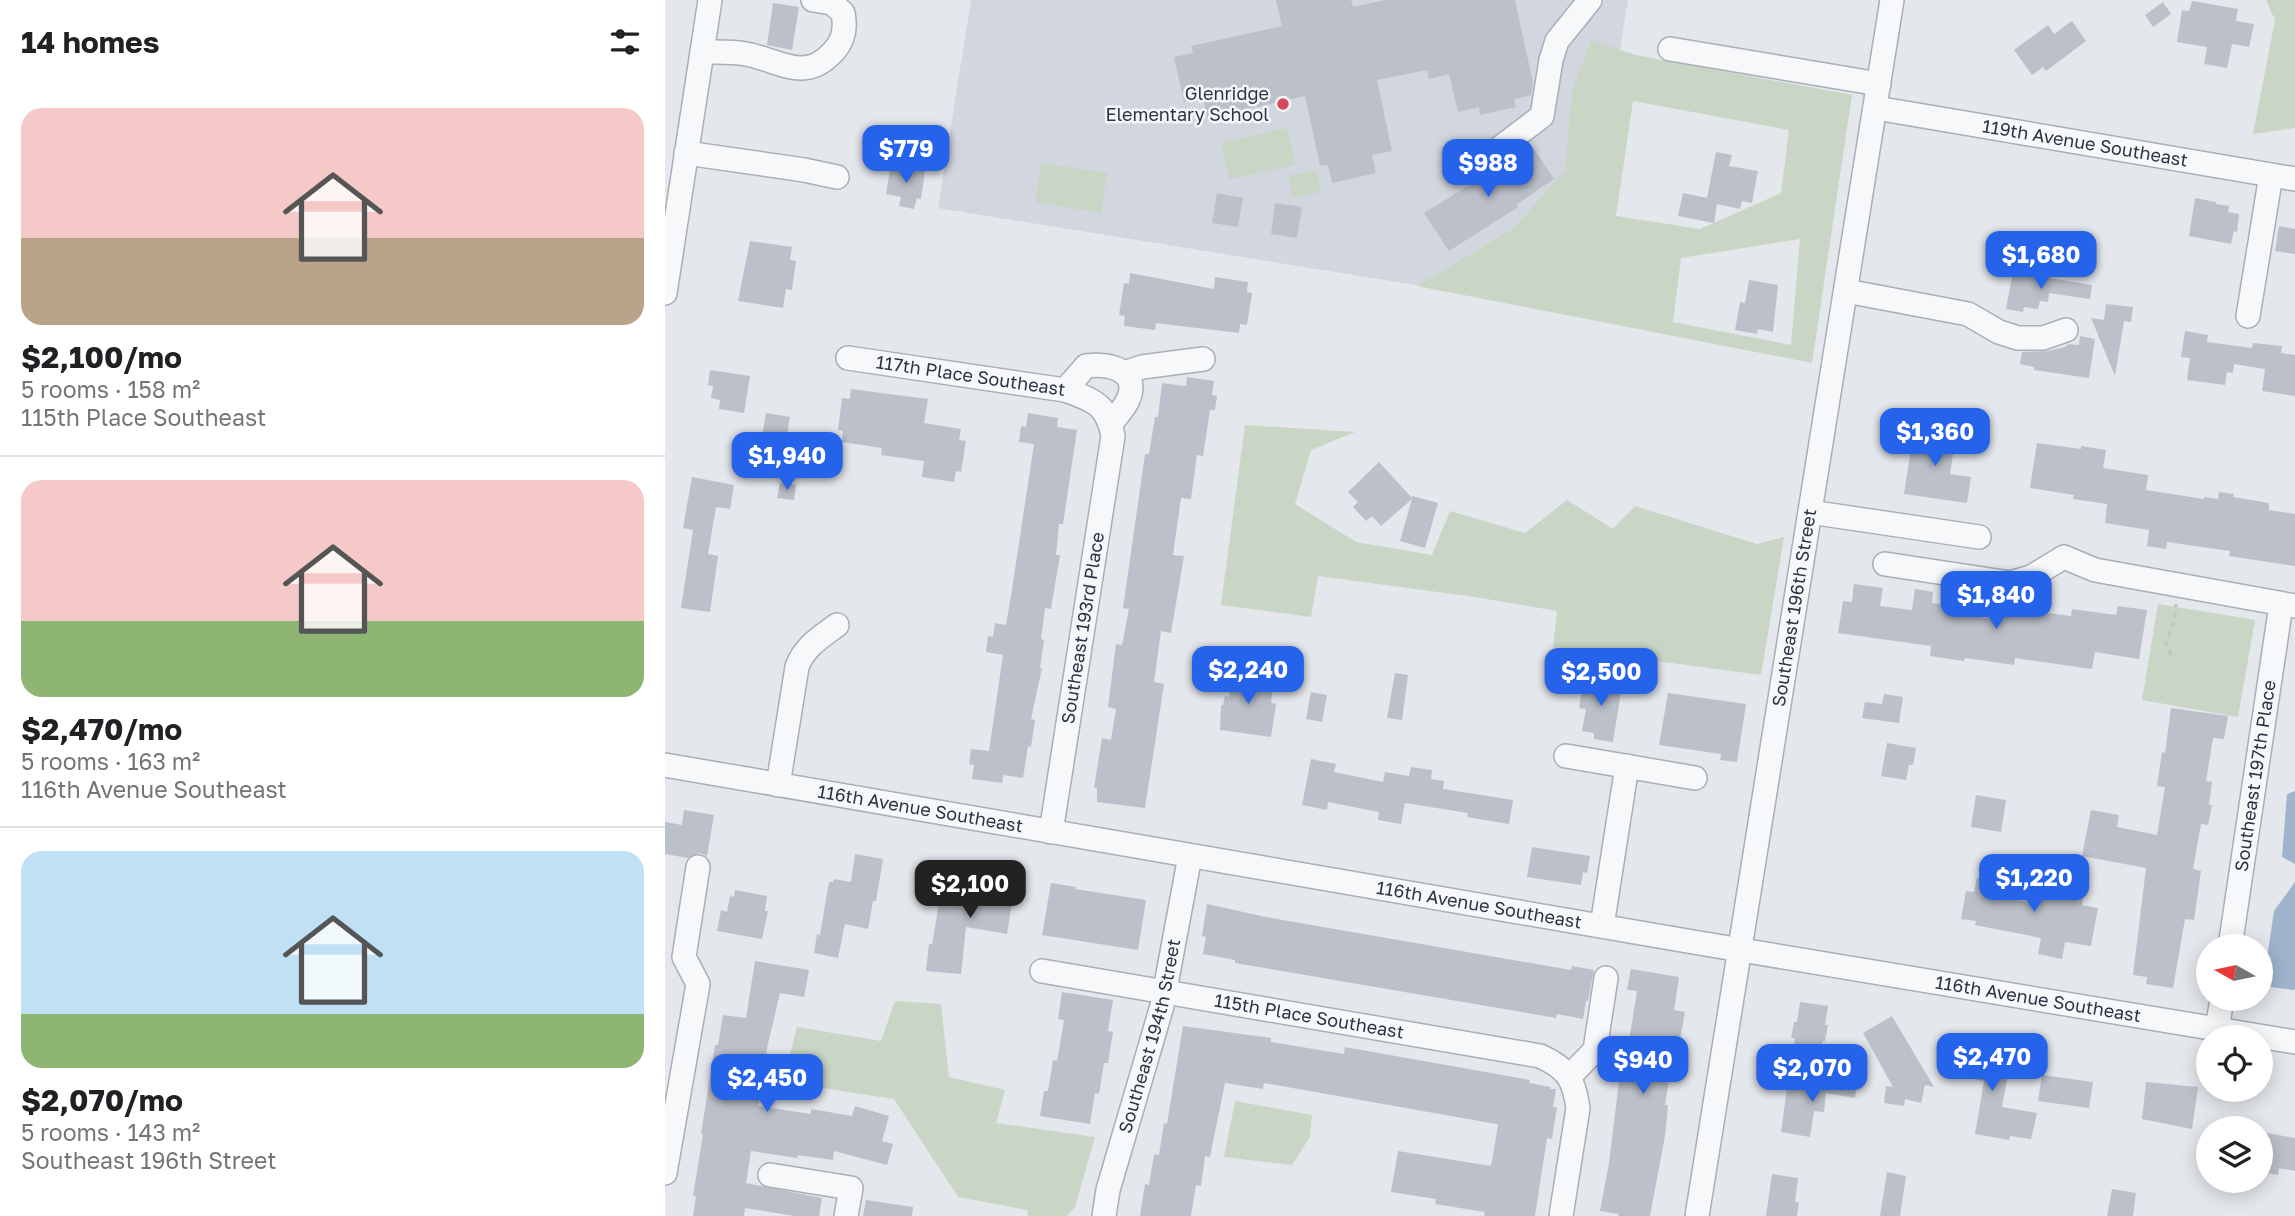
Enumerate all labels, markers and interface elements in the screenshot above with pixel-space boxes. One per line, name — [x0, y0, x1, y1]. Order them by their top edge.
icon: filters — [606, 23, 644, 61]
text: 14 homes — [21, 24, 160, 60]
place label: Glenridge Elementary School — [1105, 82, 1269, 125]
marker: Glenridge Elementary School — [1275, 96, 1291, 112]
street label: 119th Avenue Southeast — [1981, 114, 2190, 171]
pin: $779 — [865, 125, 947, 185]
text: $779 — [878, 134, 934, 162]
pin: $988 — [1447, 140, 1529, 199]
text: $988 — [1458, 148, 1518, 176]
icon: home — [270, 154, 396, 280]
pin: $1,680 — [1984, 232, 2098, 291]
text: $1,680 — [2002, 240, 2080, 268]
text: $2,100/mo — [21, 339, 182, 375]
street label: 117th Place Southeast — [875, 350, 1067, 400]
text: 5 rooms · 158 m² — [21, 375, 200, 403]
text: 115th Place Southeast — [21, 403, 266, 431]
pin: $1,360 — [1878, 408, 1992, 468]
text: $1,360 — [1896, 417, 1974, 445]
pin: $1,940 — [730, 433, 844, 492]
text: $1,940 — [748, 441, 826, 469]
street label: Southeast 196th Street — [1767, 507, 1820, 708]
icon: home — [270, 526, 396, 652]
street label: Southeast 193rd Place — [1056, 530, 1108, 725]
pin: $1,840 — [1939, 572, 2053, 631]
text: $1,840 — [1957, 580, 2035, 608]
pin: $2,240 — [1191, 646, 1305, 706]
pin: $2,500 — [1544, 648, 1658, 708]
text: $2,240 — [1208, 655, 1288, 683]
text: $2,500 — [1561, 657, 1641, 685]
street label: Southeast 197th Place — [2229, 679, 2280, 873]
text: $2,470/mo — [21, 711, 182, 747]
text: 5 rooms · 163 m² — [21, 747, 200, 775]
text: 116th Avenue Southeast — [21, 775, 287, 803]
street label: 116th Avenue Southeast — [816, 779, 1025, 836]
pin: $1,220 — [1977, 855, 2091, 914]
pin: $2,100 — [913, 860, 1027, 920]
text: $1,220 — [1995, 863, 2073, 891]
text: $2,100 — [931, 869, 1009, 897]
street label: 116th Avenue Southeast — [1375, 876, 1584, 933]
icon: home — [270, 897, 396, 1023]
north arrow — [2196, 934, 2273, 1012]
map controls — [2196, 934, 2273, 1193]
street label: Southeast 194th Street — [1113, 937, 1184, 1136]
street label: 116th Avenue Southeast — [1934, 970, 2143, 1026]
street label: 115th Place Southeast — [1213, 989, 1406, 1043]
button: locate — [2196, 1025, 2273, 1102]
pin: $2,470 — [1935, 1034, 2049, 1093]
pin: $940 — [1602, 1036, 1684, 1096]
text: $2,470 — [1953, 1042, 2031, 1070]
pin: $2,070 — [1755, 1044, 1869, 1104]
text: $940 — [1613, 1045, 1673, 1073]
text: $2,070 — [1772, 1053, 1852, 1081]
pin: $2,450 — [710, 1054, 824, 1114]
text: $2,450 — [727, 1063, 807, 1091]
text: $2,070/mo — [21, 1082, 183, 1118]
button: layers — [2196, 1116, 2273, 1193]
text: 5 rooms · 143 m² — [21, 1118, 200, 1146]
text: Southeast 196th Street — [21, 1146, 276, 1174]

